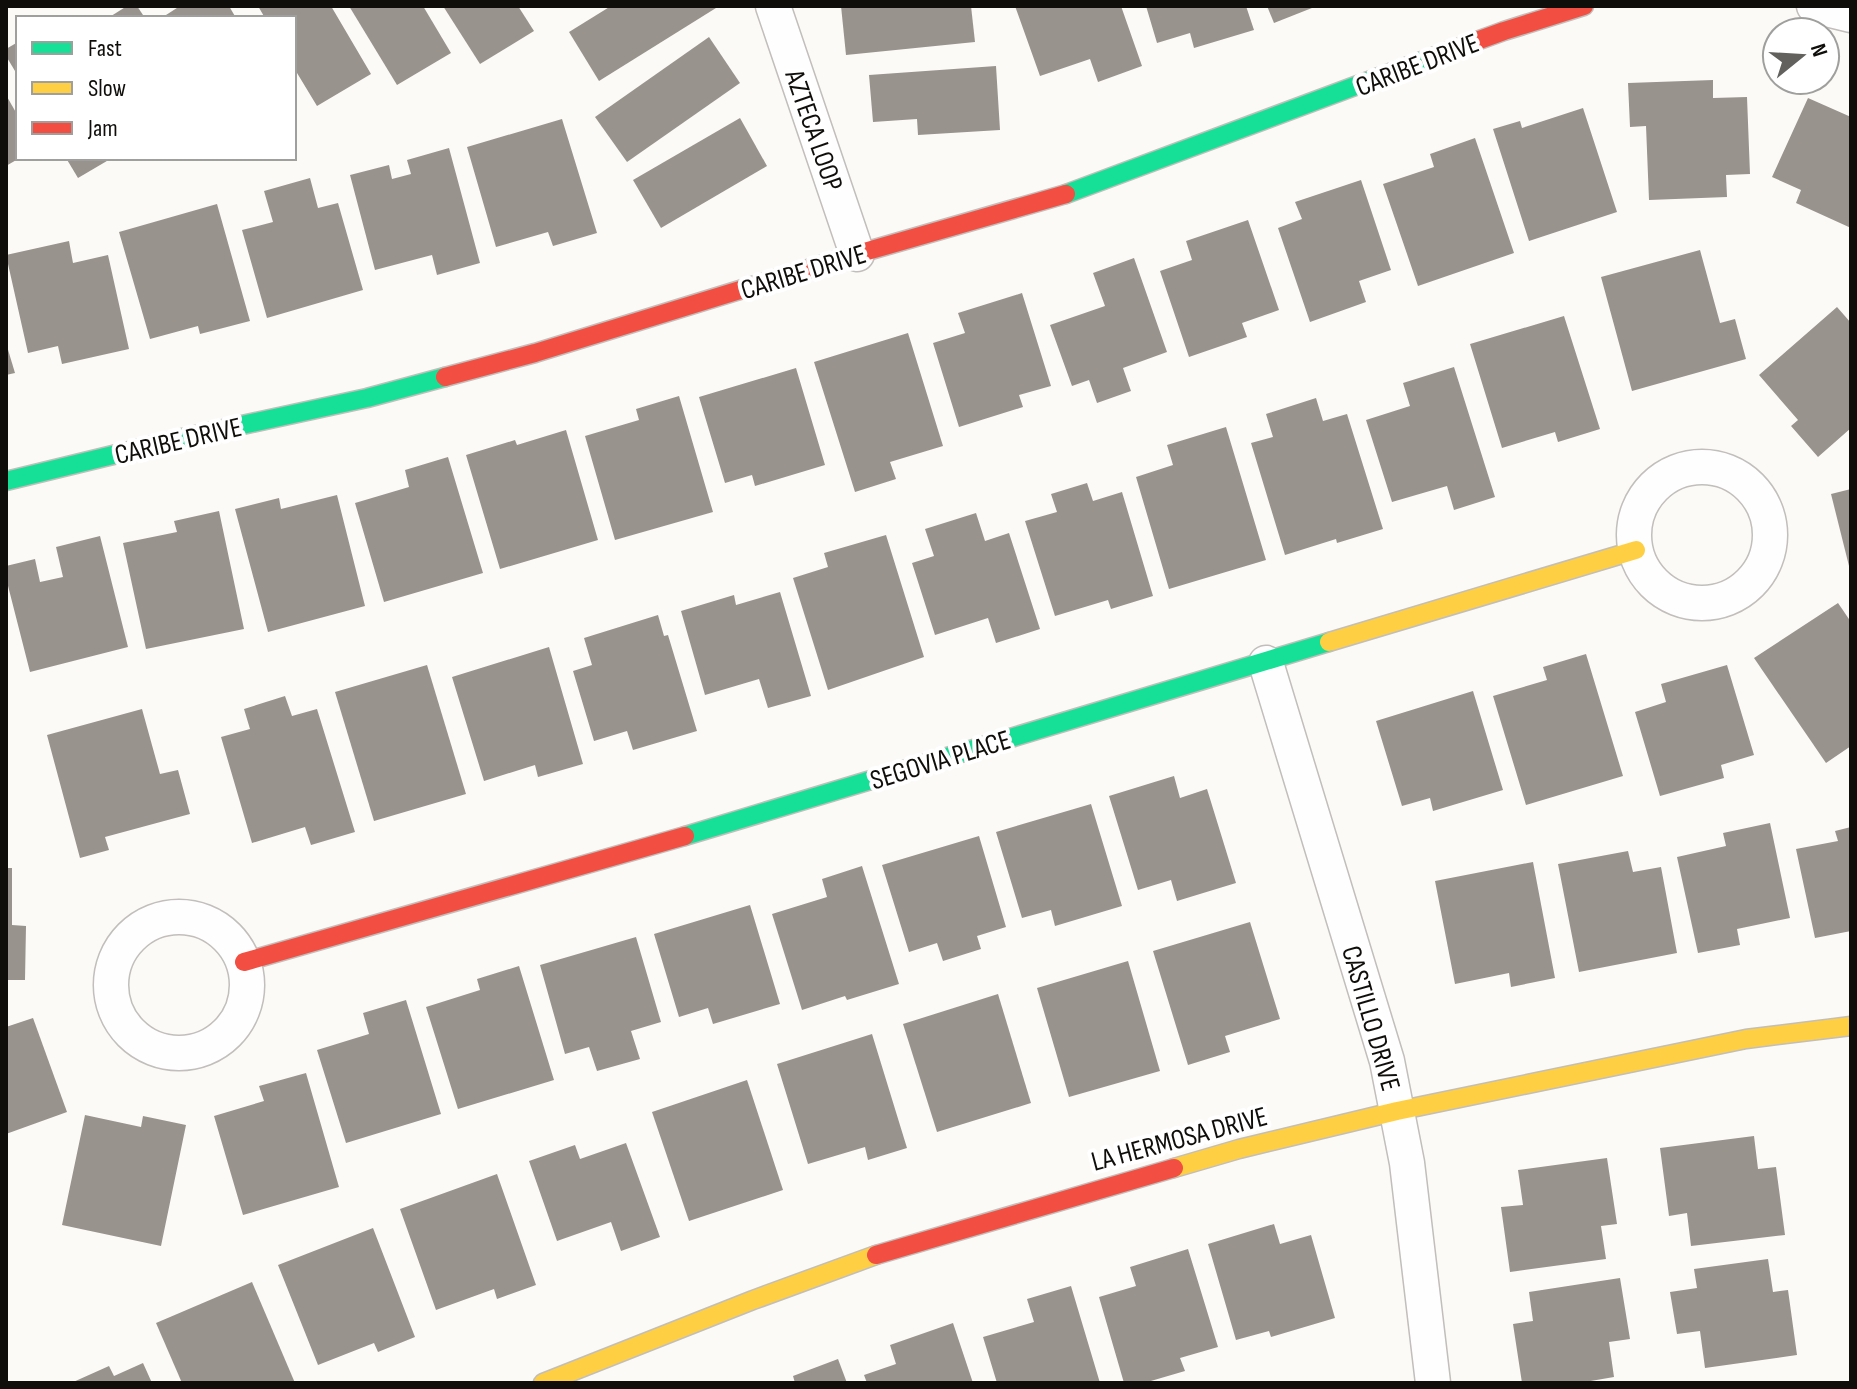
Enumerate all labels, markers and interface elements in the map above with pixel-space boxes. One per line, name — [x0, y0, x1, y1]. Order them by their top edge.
legend — [16, 16, 296, 160]
north arrow — [1761, 16, 1841, 96]
street label: CARIBE DRIVE — [1351, 27, 1484, 104]
text: Fast — [88, 34, 122, 63]
text: N — [1804, 41, 1833, 60]
street label: AZTECA LOOP — [777, 65, 850, 195]
text: Slow — [88, 74, 126, 103]
text: Jam — [87, 114, 118, 143]
street label: CARIBE DRIVE — [737, 238, 870, 307]
street label: CARIBE DRIVE — [112, 411, 245, 472]
street label: SEGOVIA PLACE — [866, 723, 1015, 797]
street label: CASTILLO DRIVE — [1334, 942, 1407, 1095]
street label: LA HERMOSA DRIVE — [1088, 1100, 1271, 1179]

